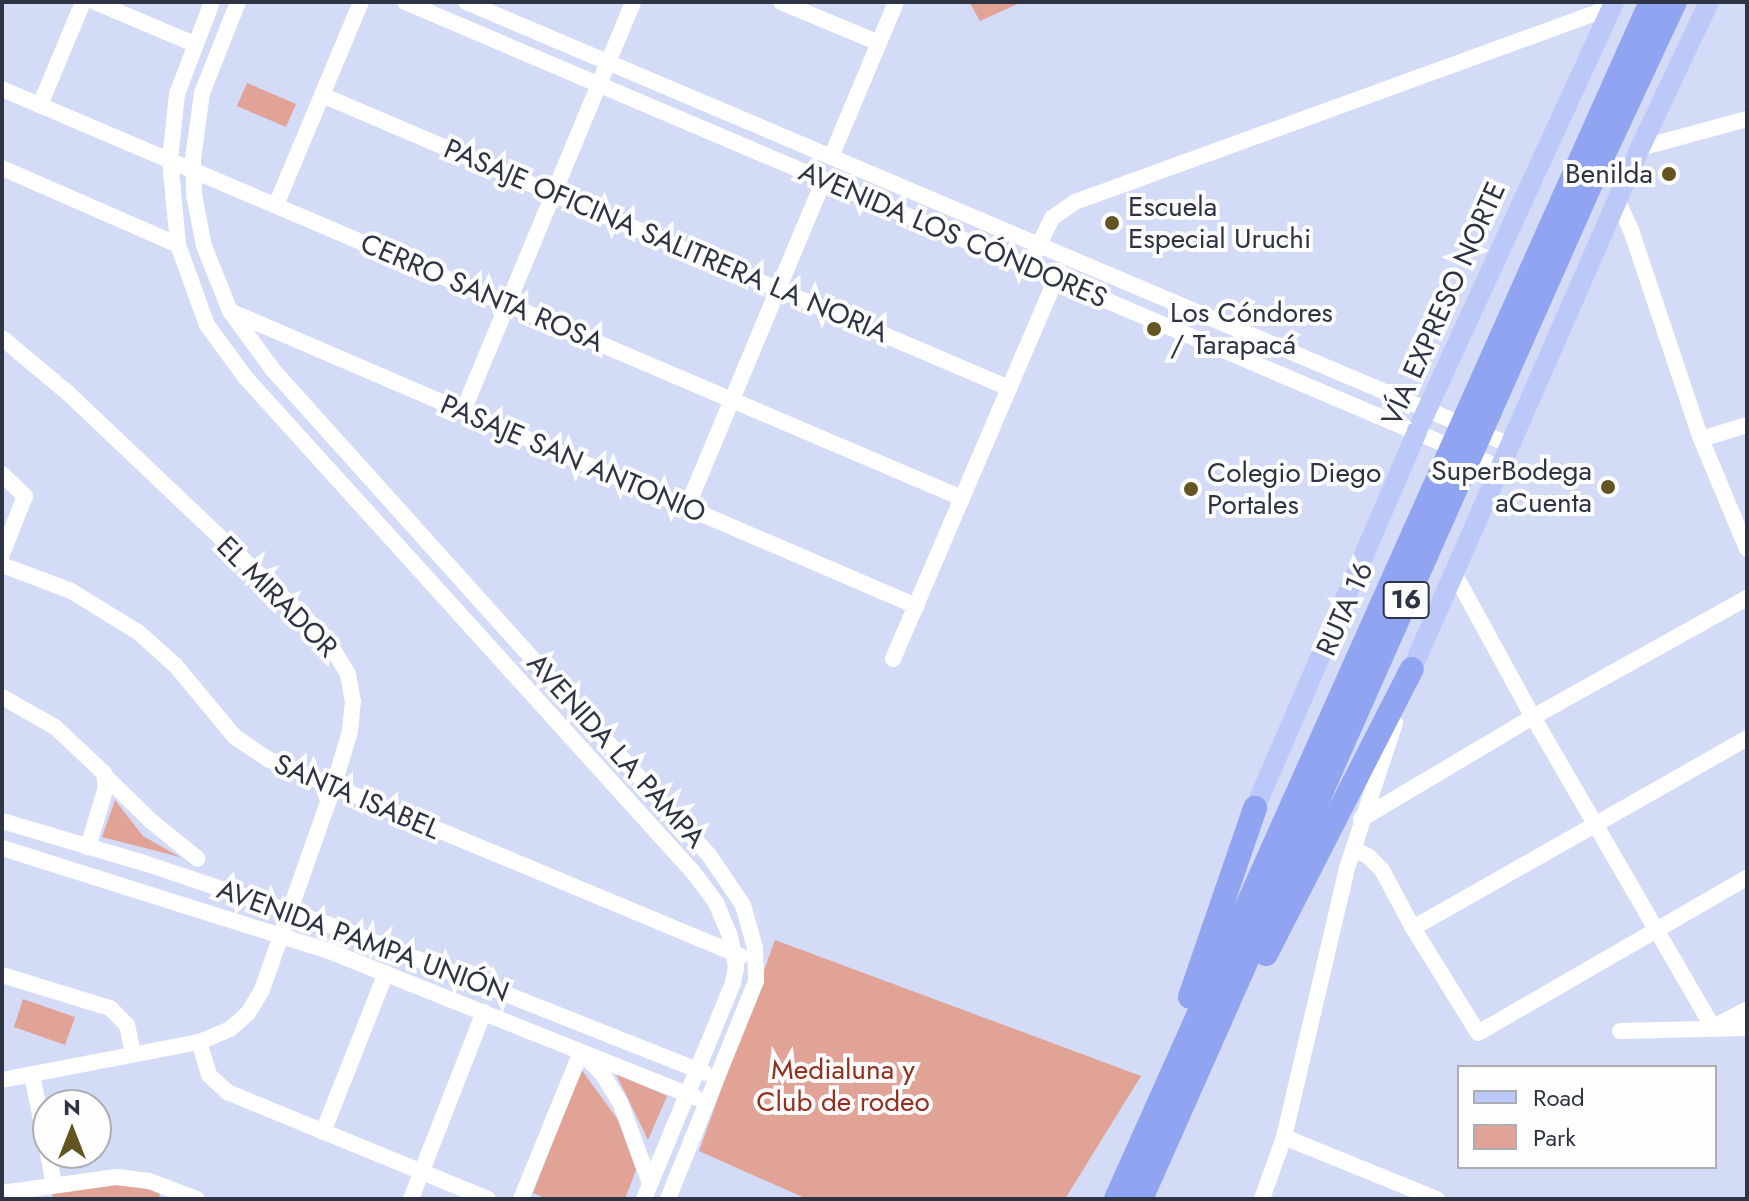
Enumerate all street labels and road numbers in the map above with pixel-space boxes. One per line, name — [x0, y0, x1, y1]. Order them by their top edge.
street label: PASAJE OFICINA SALITRERA LA NORIA — [439, 132, 893, 350]
street label: AVENIDA LOS CÓNDORES — [794, 155, 1112, 315]
street label: VÍA EXPRESO NORTE — [1375, 177, 1513, 431]
street label: CERRO SANTA ROSA — [355, 227, 609, 359]
street label: PASAJE SAN ANTONIO — [435, 388, 711, 530]
street label: EL MIRADOR — [210, 530, 344, 664]
street label: RUTA 16 — [1310, 557, 1380, 661]
road number: 16 — [1382, 578, 1430, 622]
street label: AVENIDA LA PAMPA — [520, 647, 712, 855]
street label: SANTA ISABEL — [269, 747, 445, 847]
street label: AVENIDA PAMPA UNIÓN — [213, 873, 513, 1009]

